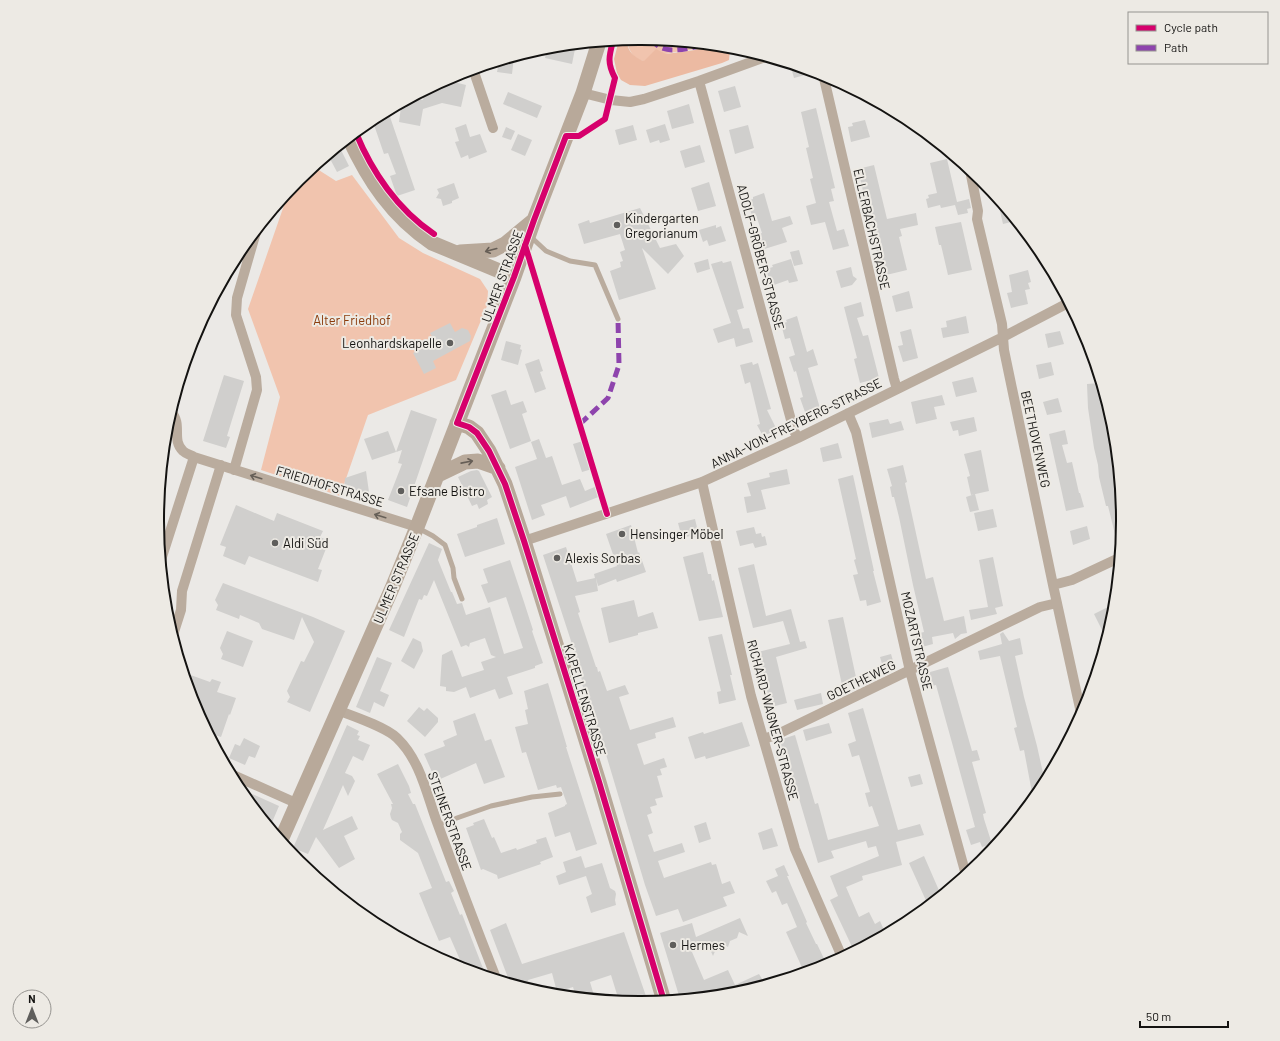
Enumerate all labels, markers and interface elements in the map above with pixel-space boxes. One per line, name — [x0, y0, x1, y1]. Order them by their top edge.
legend — [1128, 12, 1268, 64]
text: Cycle path — [1164, 20, 1218, 34]
text: Path — [1164, 40, 1188, 54]
street label: ELLERBACHSTRASSE — [850, 167, 894, 291]
street label: ADOLF-GRÖBER-STRASSE — [734, 182, 788, 332]
place label: Kindergarten Gregorianum — [625, 210, 699, 241]
marker: Kindergarten Gregorianum — [612, 220, 622, 230]
street label: ULMER STRASSE — [478, 227, 526, 324]
one-way arrow — [485, 246, 498, 254]
park label: Alter Friedhof — [313, 312, 391, 328]
place label: Leonhardskapelle — [342, 335, 442, 351]
marker: Leonhardskapelle — [445, 338, 455, 348]
street label: ANNA-VON-FREYBERG-STRASSE — [708, 374, 884, 472]
street label: BEETHOVENWEG — [1018, 389, 1054, 489]
one-way arrow — [461, 458, 474, 466]
street label: FRIEDHOFSTRASSE — [274, 462, 386, 510]
one-way arrow — [251, 472, 263, 480]
place label: Efsane Bistro — [409, 483, 485, 499]
marker: Efsane Bistro — [396, 486, 406, 496]
one-way arrow — [375, 511, 387, 519]
place label: Hensinger Möbel — [630, 526, 723, 542]
marker: Hensinger Möbel — [617, 529, 627, 539]
street label: ULMER STRASSE — [370, 530, 422, 626]
place label: Aldi Süd — [283, 535, 329, 551]
marker: Aldi Süd — [270, 538, 280, 548]
place label: Alexis Sorbas — [565, 550, 640, 566]
marker: Alexis Sorbas — [552, 553, 562, 563]
street label: MOZARTSTRASSE — [898, 590, 936, 692]
street label: RICHARD-WAGNER-STRASSE — [744, 638, 802, 802]
street label: KAPELLENSTRASSE — [560, 642, 610, 758]
street label: GOETHEWEG — [824, 656, 898, 704]
street label: STEINERSTRASSE — [425, 769, 475, 873]
place label: Hermes — [681, 937, 725, 953]
marker: Hermes — [668, 940, 678, 950]
north arrow — [12, 989, 52, 1029]
text: N — [28, 992, 36, 1005]
scale bar — [1140, 1003, 1228, 1029]
text: 50 m — [1146, 1009, 1171, 1023]

